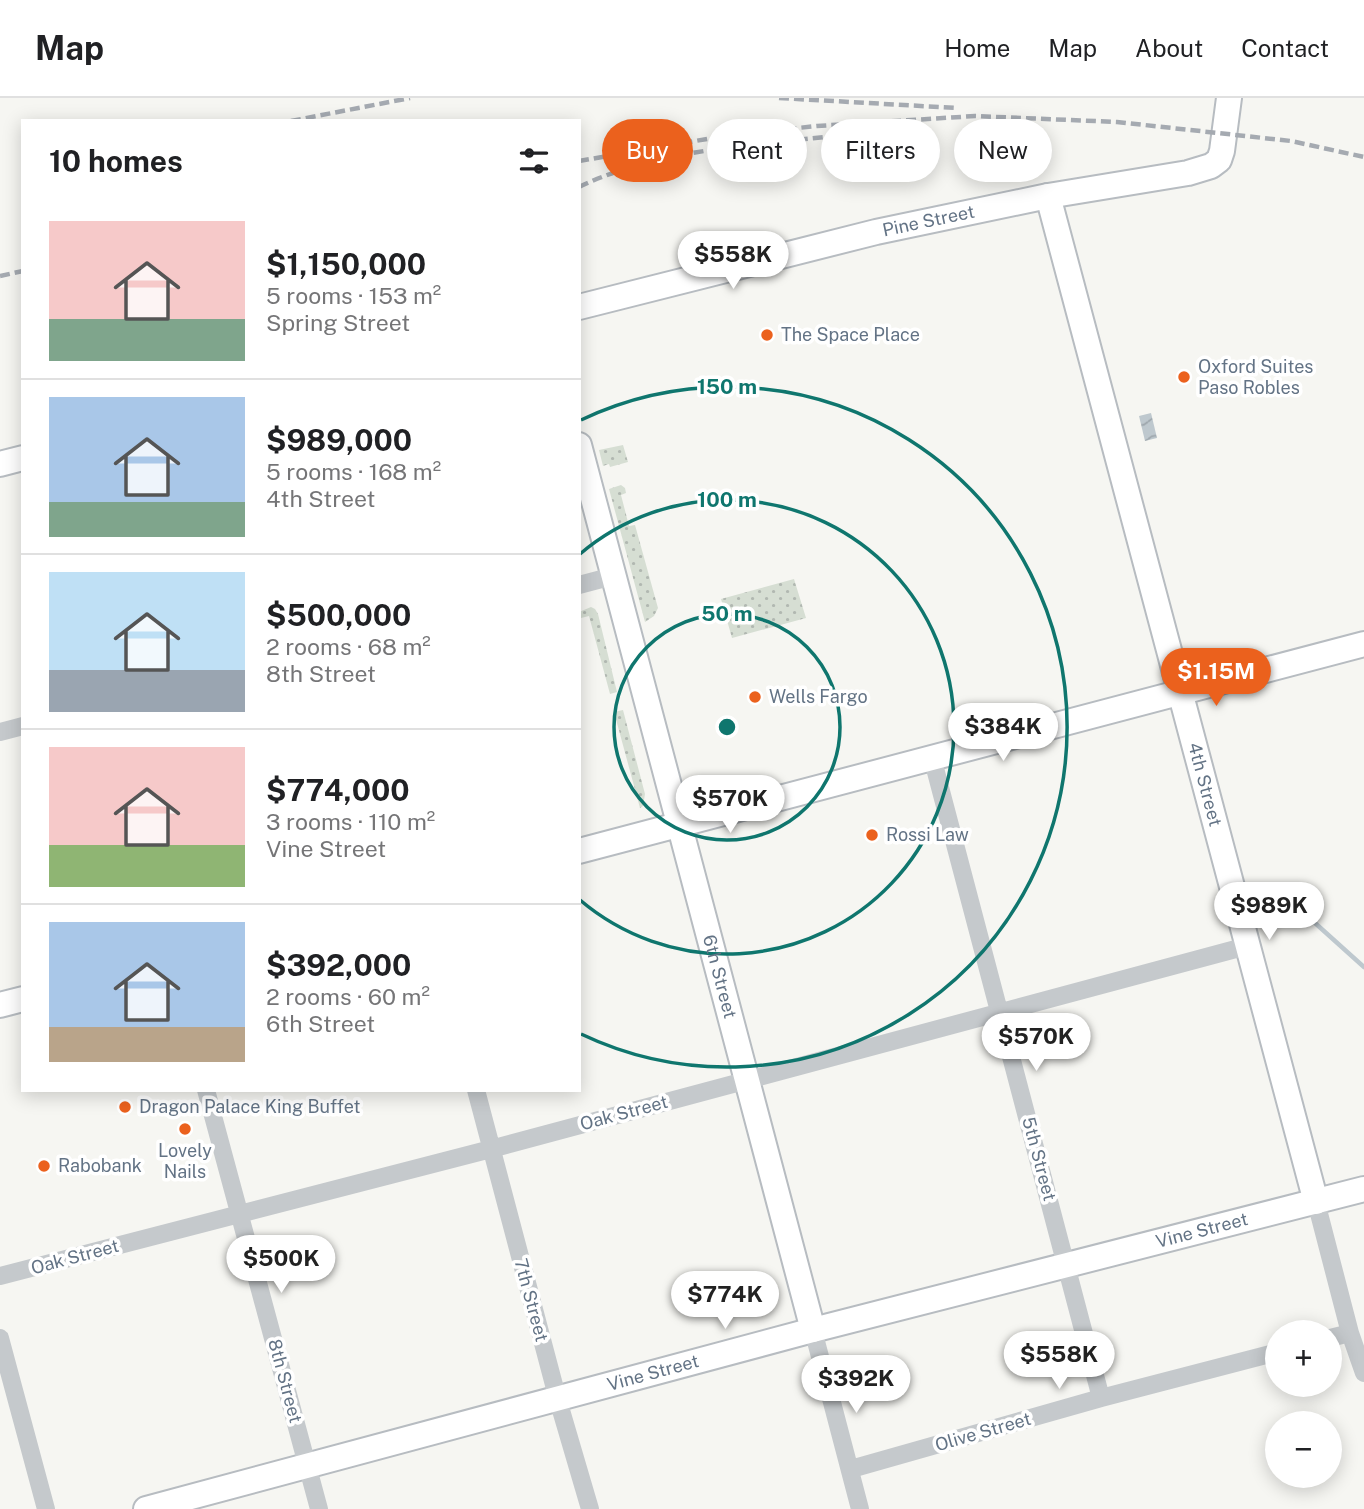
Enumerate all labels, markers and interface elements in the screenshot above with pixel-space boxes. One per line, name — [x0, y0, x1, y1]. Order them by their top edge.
text: Map — [35, 29, 104, 67]
text: Home — [944, 34, 1010, 62]
text: Map — [1048, 34, 1097, 62]
text: About — [1135, 34, 1203, 62]
text: Contact — [1241, 34, 1329, 62]
chip: Buy — [602, 119, 693, 182]
chip: Rent — [707, 119, 807, 182]
chip: Filters — [821, 119, 940, 182]
chip: New — [954, 119, 1052, 182]
icon: filters — [515, 142, 553, 180]
text: 10 homes — [49, 143, 183, 179]
street label: Pine Street — [881, 201, 976, 240]
pin: $558K — [684, 232, 782, 291]
text: $558K — [694, 240, 772, 267]
text: $1,150,000 — [266, 246, 426, 282]
icon: home — [105, 249, 189, 333]
text: 5 rooms · 153 m² — [266, 282, 441, 309]
text: Spring Street — [266, 309, 410, 336]
place label: The Space Place — [781, 324, 920, 345]
marker: The Space Place — [759, 327, 775, 343]
place label: Oxford Suites Paso Robles — [1198, 356, 1313, 398]
marker: Oxford Suites Paso Robles — [1176, 369, 1192, 385]
text: 150 m — [697, 374, 757, 399]
text: $989,000 — [266, 422, 412, 458]
icon: home — [105, 425, 189, 509]
text: 5 rooms · 168 m² — [266, 458, 441, 485]
text: 4th Street — [266, 485, 375, 512]
text: 100 m — [697, 487, 757, 512]
text: $500,000 — [266, 597, 411, 633]
icon: home — [105, 600, 189, 684]
text: 50 m — [701, 601, 753, 626]
text: 2 rooms · 68 m² — [266, 633, 431, 660]
pin: $1.15M — [1159, 648, 1273, 708]
text: $1.15M — [1177, 657, 1255, 684]
text: 8th Street — [266, 660, 376, 687]
place label: Wells Fargo — [769, 686, 868, 707]
marker: Wells Fargo — [747, 689, 763, 705]
pin: $384K — [954, 704, 1052, 763]
text: $384K — [964, 712, 1042, 739]
centre of rings — [715, 715, 739, 739]
street label: 4th Street — [1184, 740, 1226, 828]
text: $774,000 — [266, 772, 410, 808]
icon: home — [105, 775, 189, 859]
pin: $570K — [681, 776, 779, 835]
text: $570K — [692, 784, 768, 811]
text: 3 rooms · 110 m² — [266, 808, 435, 835]
place label: Rossi Law — [886, 824, 969, 845]
marker: Rossi Law — [864, 827, 880, 843]
text: Vine Street — [266, 835, 386, 862]
pin: $989K — [1220, 882, 1318, 942]
text: $989K — [1230, 891, 1308, 918]
street label: 6th Street — [699, 933, 741, 1021]
text: $392,000 — [266, 947, 411, 983]
icon: home — [105, 950, 189, 1034]
text: 2 rooms · 60 m² — [266, 983, 430, 1010]
text: 6th Street — [266, 1010, 375, 1037]
pin: $570K — [987, 1014, 1085, 1073]
text: $570K — [998, 1022, 1074, 1049]
street label: Oak Street — [578, 1091, 670, 1134]
place label: Dragon Palace King Buffet — [139, 1096, 361, 1117]
marker: Dragon Palace King Buffet — [117, 1099, 133, 1115]
street label: 5th Street — [1018, 1115, 1061, 1203]
marker: Lovely Nails — [177, 1121, 193, 1137]
place label: Lovely Nails — [158, 1140, 212, 1182]
place label: Rabobank — [58, 1155, 142, 1176]
marker: Rabobank — [36, 1158, 52, 1174]
street label: Vine Street — [1154, 1208, 1250, 1252]
street label: Oak Street — [29, 1235, 121, 1278]
pin: $500K — [232, 1236, 330, 1295]
text: $500K — [242, 1244, 320, 1271]
street label: 7th Street — [510, 1256, 553, 1344]
pin: $774K — [676, 1272, 774, 1331]
text: $774K — [687, 1280, 763, 1307]
map controls — [1265, 1320, 1342, 1488]
button: + — [1265, 1320, 1342, 1397]
pin: $558K — [1010, 1332, 1108, 1391]
street label: 8th Street — [264, 1337, 307, 1425]
text: $558K — [1020, 1340, 1098, 1367]
street label: Vine Street — [605, 1350, 701, 1395]
pin: $392K — [807, 1356, 905, 1415]
text: $392K — [817, 1364, 895, 1391]
street label: Olive Street — [932, 1408, 1033, 1455]
button: − — [1265, 1411, 1342, 1488]

